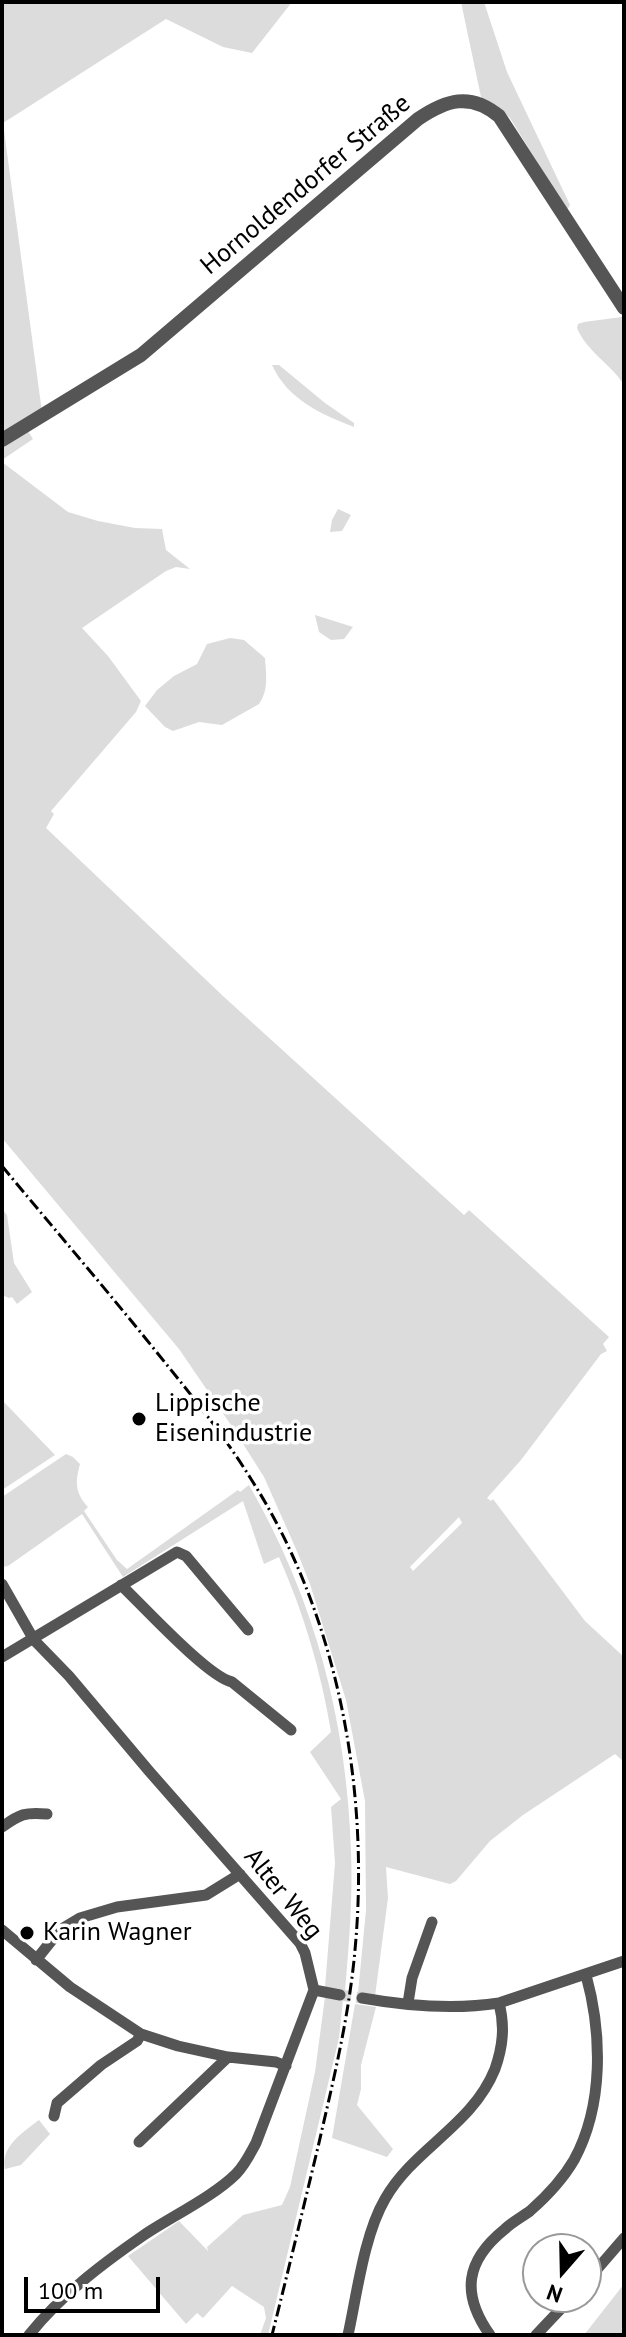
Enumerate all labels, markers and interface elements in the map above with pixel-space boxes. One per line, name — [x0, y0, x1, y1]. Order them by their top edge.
street label: Hornoldendorfer Straße — [195, 88, 417, 282]
place label: Lippische Eisenindustrie — [155, 1388, 312, 1450]
marker: Lippische Eisenindustrie — [130, 1410, 148, 1428]
street label: Alter Weg — [237, 1842, 329, 1946]
place label: Karin Wagner — [43, 1917, 192, 1949]
marker: Karin Wagner — [18, 1924, 36, 1942]
north arrow — [522, 2233, 602, 2313]
scale bar — [28, 2261, 164, 2311]
text: 100 m — [38, 2275, 103, 2306]
text: N — [543, 2278, 566, 2309]

